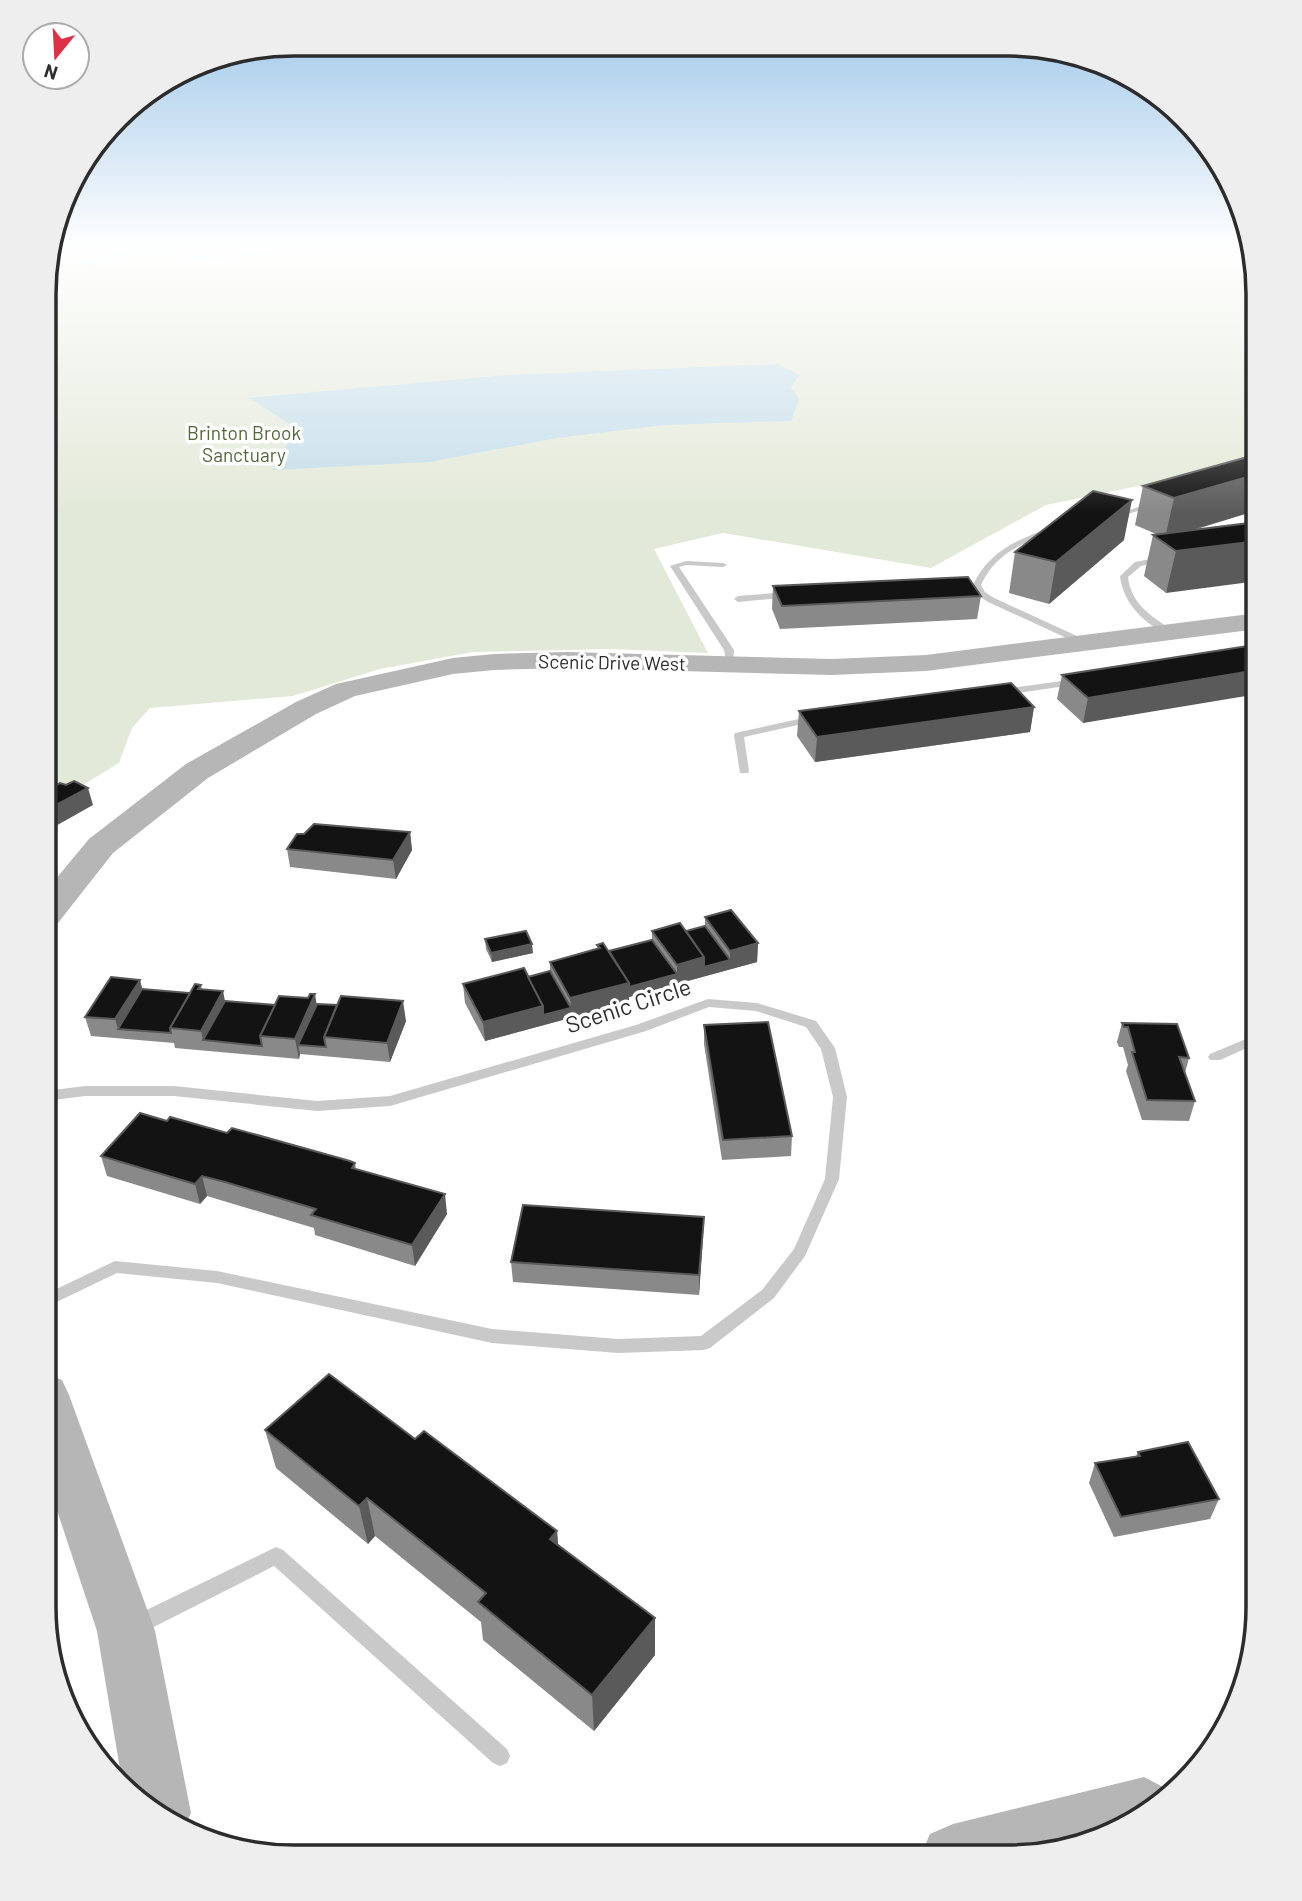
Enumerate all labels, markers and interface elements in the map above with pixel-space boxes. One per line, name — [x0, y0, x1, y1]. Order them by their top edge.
north arrow — [21, 21, 91, 91]
text: N — [41, 60, 60, 86]
park label: Brinton Brook Sanctuary — [187, 421, 301, 466]
street label: Scenic Drive West — [538, 649, 686, 675]
street label: Scenic Circle — [562, 972, 694, 1038]

